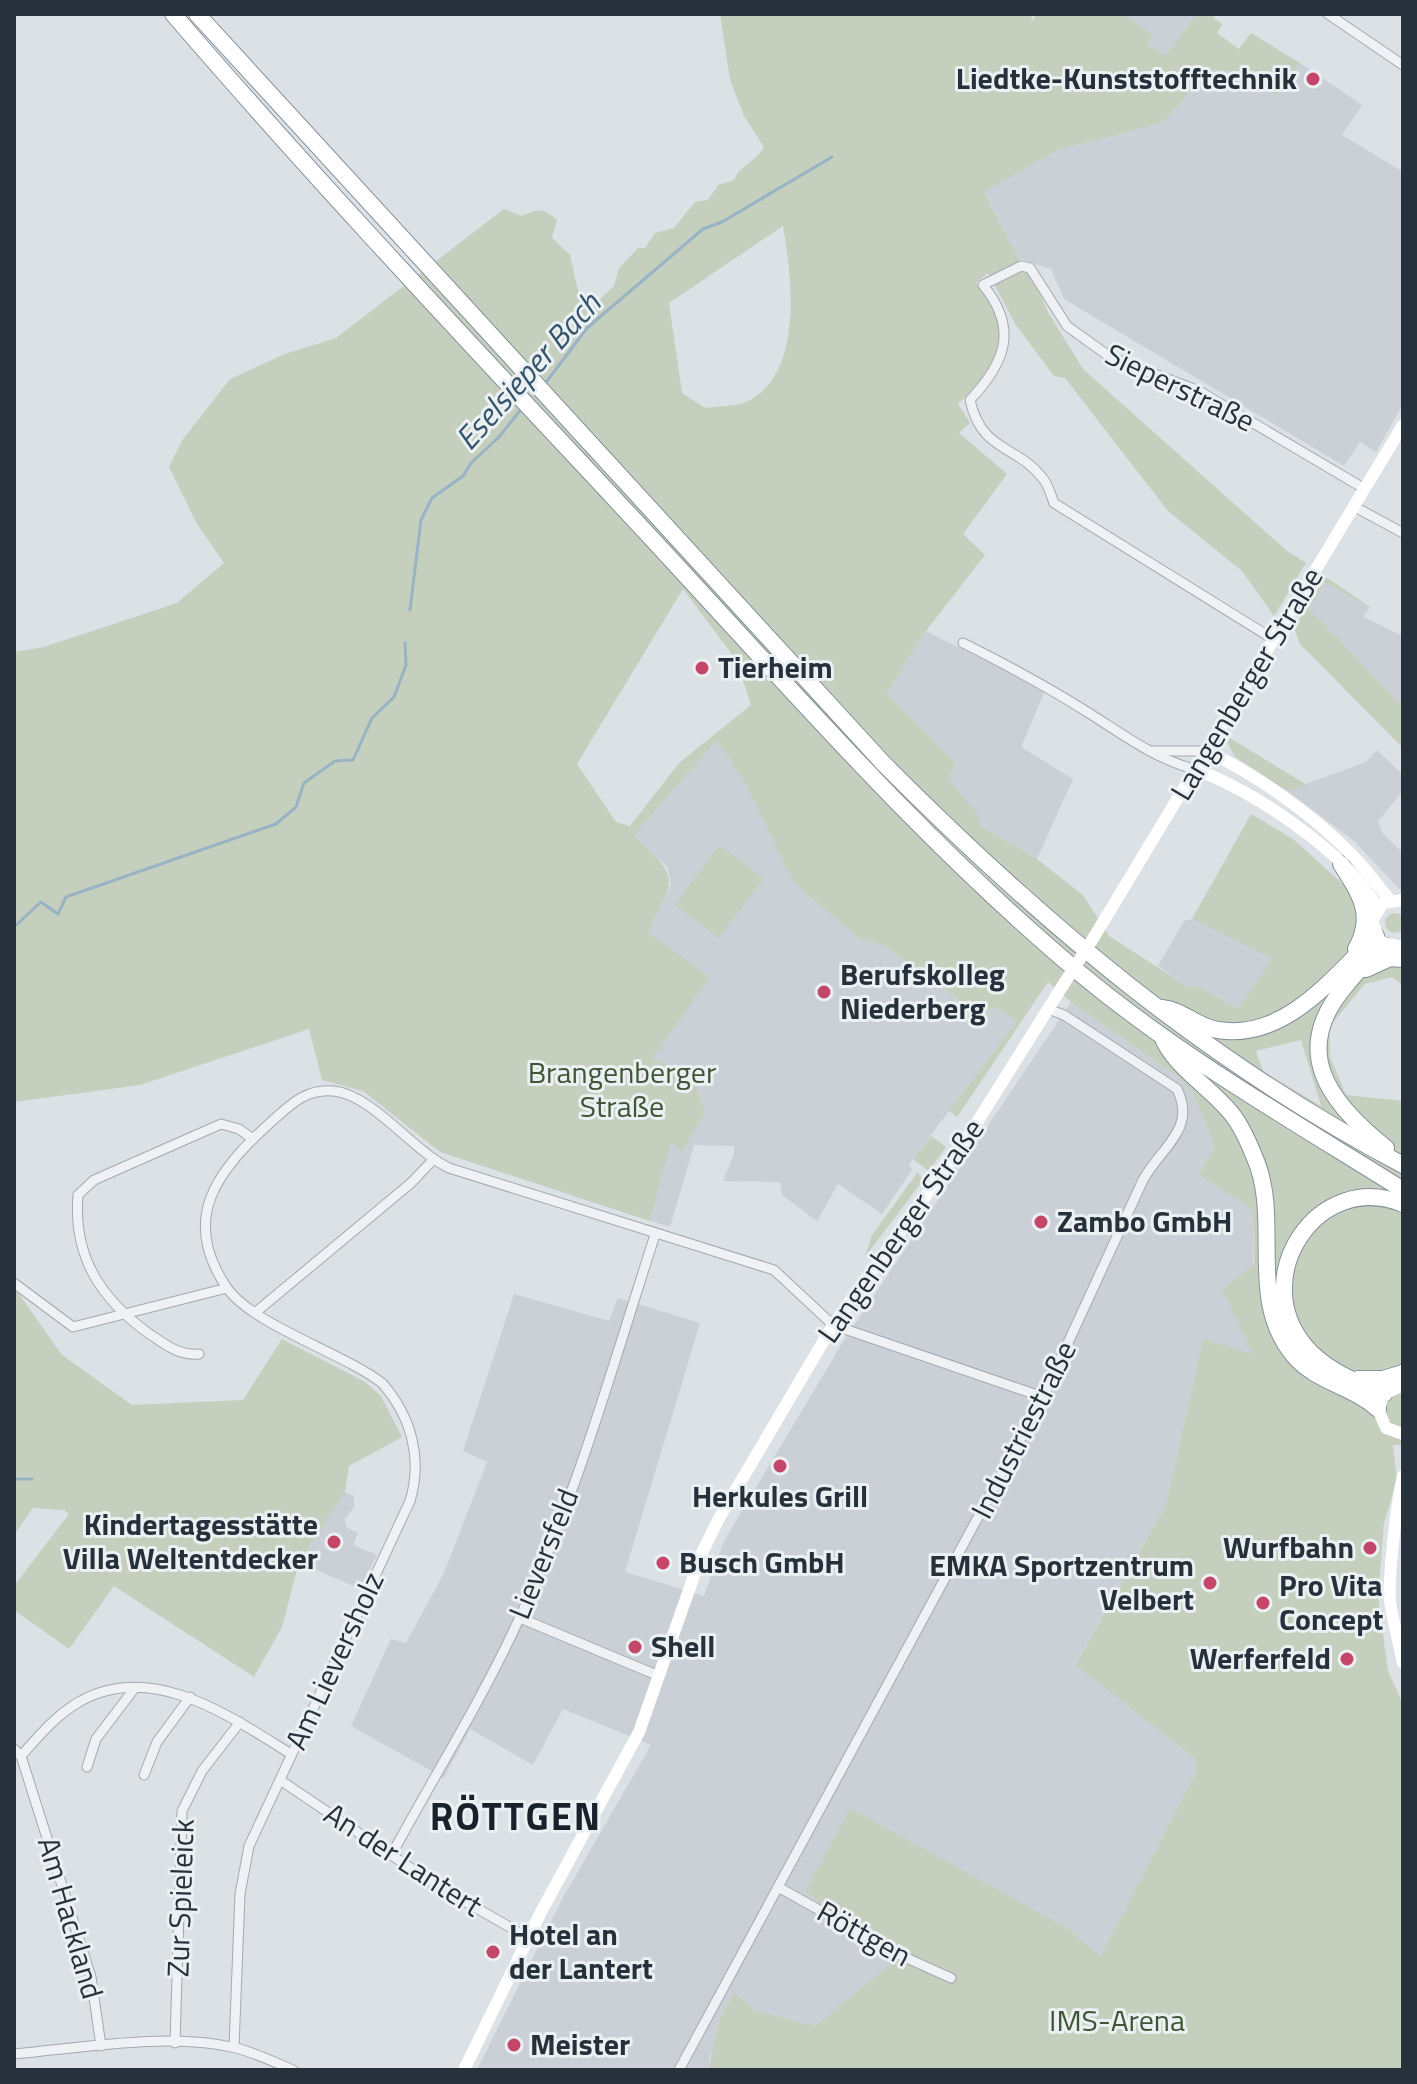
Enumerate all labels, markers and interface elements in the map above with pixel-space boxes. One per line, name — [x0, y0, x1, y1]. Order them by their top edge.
place label: Liedtke-Kunststofftechnik — [956, 55, 1298, 101]
marker: Liedtke-Kunststofftechnik — [1304, 70, 1322, 88]
water label: Eselsieper Bach — [443, 280, 612, 460]
street label: Sieperstraße — [1098, 331, 1263, 443]
street label: Langenberger Straße — [1158, 558, 1334, 809]
place label: Tierheim — [718, 644, 833, 690]
marker: Tierheim — [693, 659, 711, 677]
place label: Berufskolleg Niederberg — [840, 951, 1005, 1031]
marker: Berufskolleg Niederberg — [815, 983, 833, 1001]
park label: Brangenberger Straße — [528, 1049, 716, 1129]
street label: Langenberger Straße — [805, 1109, 995, 1352]
place label: Zambo GmbH — [1057, 1198, 1232, 1244]
marker: Zambo GmbH — [1032, 1213, 1050, 1231]
street label: Industriestraße — [959, 1333, 1088, 1526]
marker: Herkules Grill — [771, 1457, 789, 1475]
place label: Herkules Grill — [692, 1473, 868, 1519]
street label: Lieversfeld — [496, 1481, 590, 1626]
place label: Kindertagesstätte Villa Weltentdecker — [63, 1501, 318, 1581]
place label: Wurfbahn — [1223, 1524, 1354, 1570]
marker: Kindertagesstätte Villa Weltentdecker — [325, 1533, 343, 1551]
place label: Busch GmbH — [679, 1539, 845, 1585]
marker: Wurfbahn — [1361, 1539, 1379, 1557]
place label: EMKA Sportzentrum Velbert — [929, 1542, 1194, 1622]
marker: Busch GmbH — [654, 1554, 672, 1572]
place label: Pro Vita Concept — [1279, 1562, 1383, 1642]
street label: Am Lieversholz — [273, 1564, 395, 1757]
marker: EMKA Sportzentrum Velbert — [1201, 1574, 1219, 1592]
marker: Pro Vita Concept — [1254, 1594, 1272, 1612]
place label: Shell — [651, 1623, 715, 1669]
place label: Werferfeld — [1190, 1635, 1331, 1681]
marker: Shell — [626, 1638, 644, 1656]
marker: Werferfeld — [1338, 1650, 1356, 1668]
district label: RÖTTGEN — [430, 1787, 602, 1845]
street label: An der Lantert — [315, 1791, 492, 1928]
street label: Zur Spieleick — [154, 1818, 206, 1978]
street label: Am Hackland — [26, 1831, 116, 2004]
street label: Röttgen — [809, 1888, 920, 1978]
place label: Hotel an der Lantert — [509, 1911, 653, 1991]
marker: Hotel an der Lantert — [484, 1943, 502, 1961]
park label: IMS-Arena — [1049, 1997, 1185, 2043]
place label: Meister — [530, 2021, 630, 2067]
marker: Meister — [505, 2036, 523, 2054]

